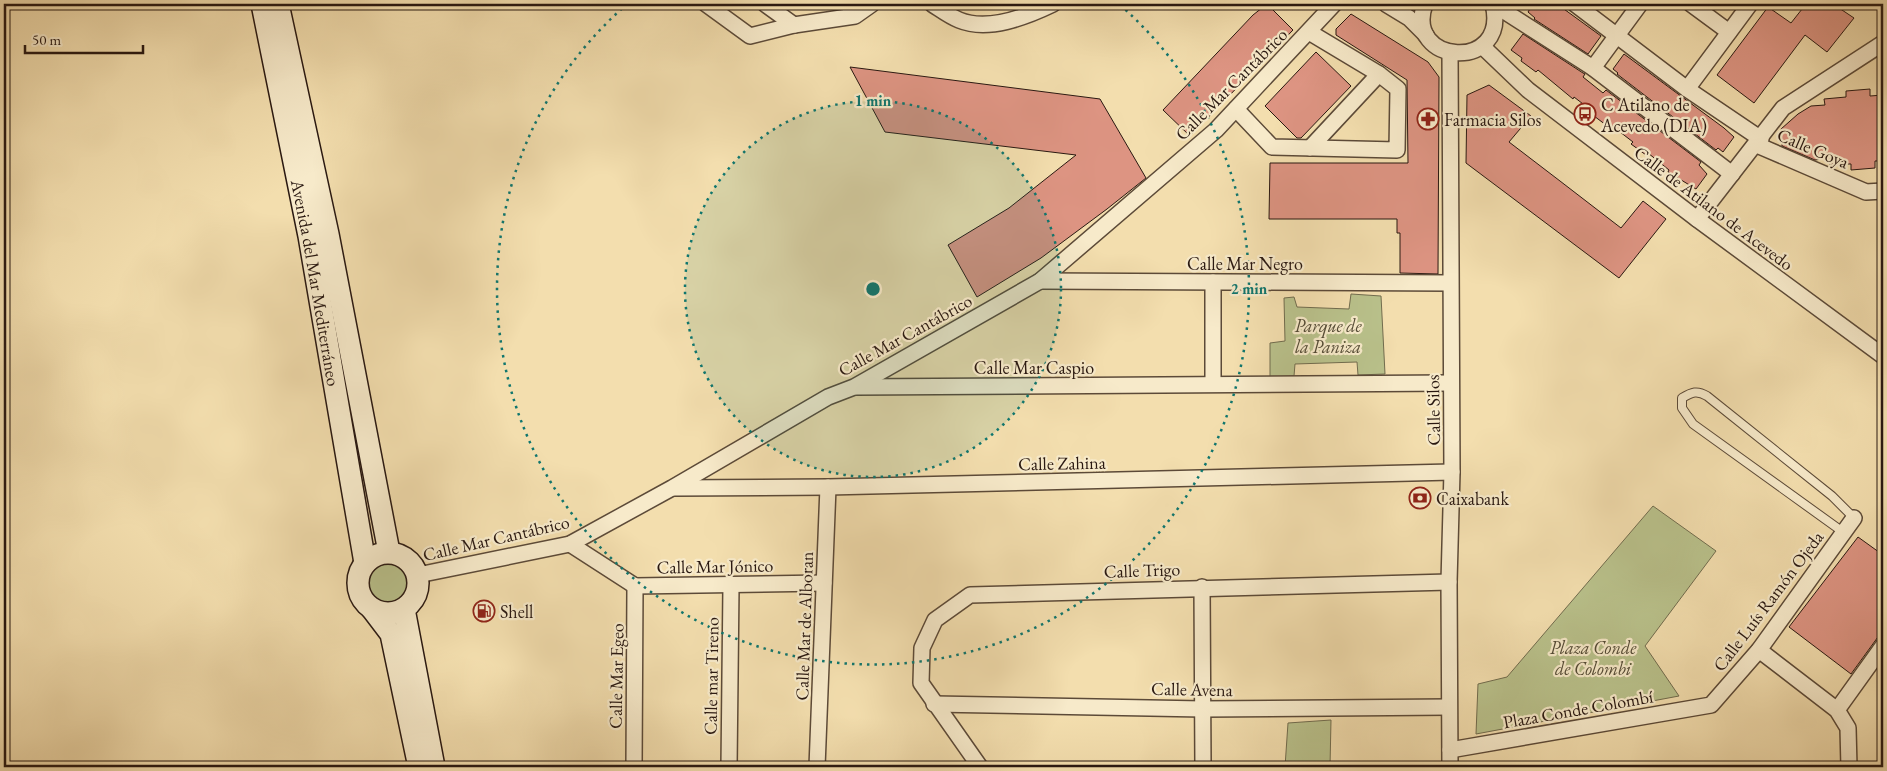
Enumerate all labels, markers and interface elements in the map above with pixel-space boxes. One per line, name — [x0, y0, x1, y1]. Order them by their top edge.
scale bar — [25, 22, 142, 54]
street label: Calle Mar Cantábrico — [1170, 23, 1292, 145]
text: 50 m — [32, 30, 61, 49]
text: 1 min — [855, 91, 892, 110]
place label: C Atilano de Acevedo (DIA) — [1600, 93, 1707, 137]
bus stop icon: C Atilano de Acevedo (DIA) — [1573, 102, 1597, 126]
pharmacy icon: Farmacia Silos — [1416, 107, 1440, 131]
place label: Farmacia Silos — [1444, 108, 1542, 131]
street label: Calle Goya — [1774, 123, 1853, 174]
street label: Calle de Atilano de Acevedo — [1630, 141, 1798, 275]
street label: Avenida del Mar Mediterráneo — [286, 176, 346, 388]
street label: Calle Mar Negro — [1187, 252, 1303, 275]
text: 2 min — [1231, 279, 1268, 298]
centre of rings — [864, 280, 882, 298]
street label: Calle Mar Cantábrico — [834, 289, 976, 381]
park label: Parque de la Paniza — [1294, 314, 1362, 358]
street label: Calle Mar Caspio — [974, 356, 1094, 379]
street label: Calle Silos — [1421, 374, 1445, 446]
street label: Calle Zahina — [1018, 451, 1107, 475]
bank icon: Caixabank — [1408, 486, 1432, 510]
place label: Caixabank — [1436, 487, 1510, 510]
street label: Calle Mar Cantábrico — [420, 510, 572, 566]
street label: Calle Luís Ramón Ojeda — [1708, 526, 1829, 676]
street label: Calle Mar de Alboran — [790, 551, 818, 701]
street label: Calle Mar Jónico — [656, 553, 774, 579]
street label: Calle Trigo — [1103, 557, 1181, 583]
fuel station icon: Shell — [472, 599, 496, 623]
place label: Shell — [500, 600, 533, 623]
street label: Calle mar Tireno — [698, 617, 724, 735]
street label: Calle Mar Egeo — [604, 623, 628, 729]
park label: Plaza Conde de Colombi — [1550, 636, 1637, 680]
street label: Calle Avena — [1151, 677, 1234, 701]
street label: Plaza Conde Colombí — [1501, 684, 1655, 734]

